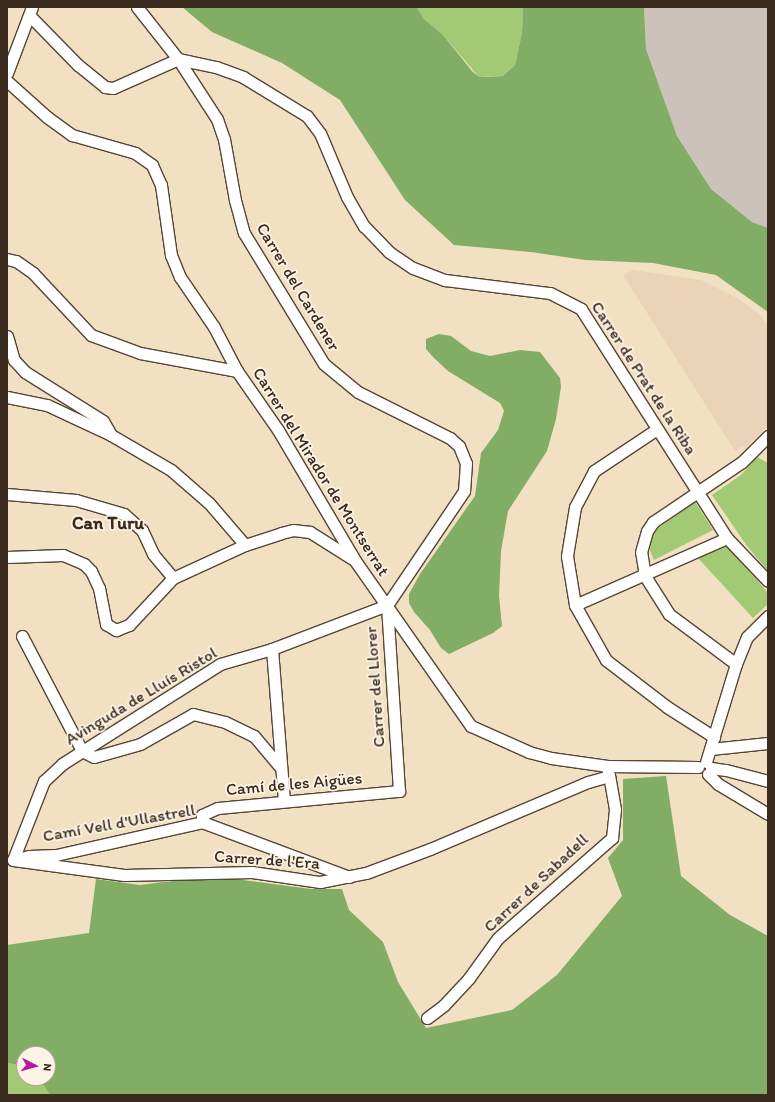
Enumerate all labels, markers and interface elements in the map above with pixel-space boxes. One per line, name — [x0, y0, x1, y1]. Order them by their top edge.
street label: Carrer del Cardener — [252, 219, 344, 355]
street label: Carrer de Prat de la Riba — [587, 297, 701, 459]
street label: Carrer del Mirador de Montserrat — [248, 364, 394, 580]
district label: Can Turu — [73, 512, 143, 534]
street label: Carrer del Llorer — [361, 626, 389, 748]
street label: Avinguda de Lluís Ristol — [61, 643, 221, 749]
street label: Camí de les Aigües — [225, 768, 363, 800]
street label: Camí Vell d'Ullastrell — [41, 800, 197, 846]
street label: Carrer de Sabadell — [480, 829, 592, 937]
street label: Carrer de l'Era — [214, 846, 320, 874]
north arrow — [16, 1046, 56, 1086]
text: N — [41, 1063, 54, 1072]

